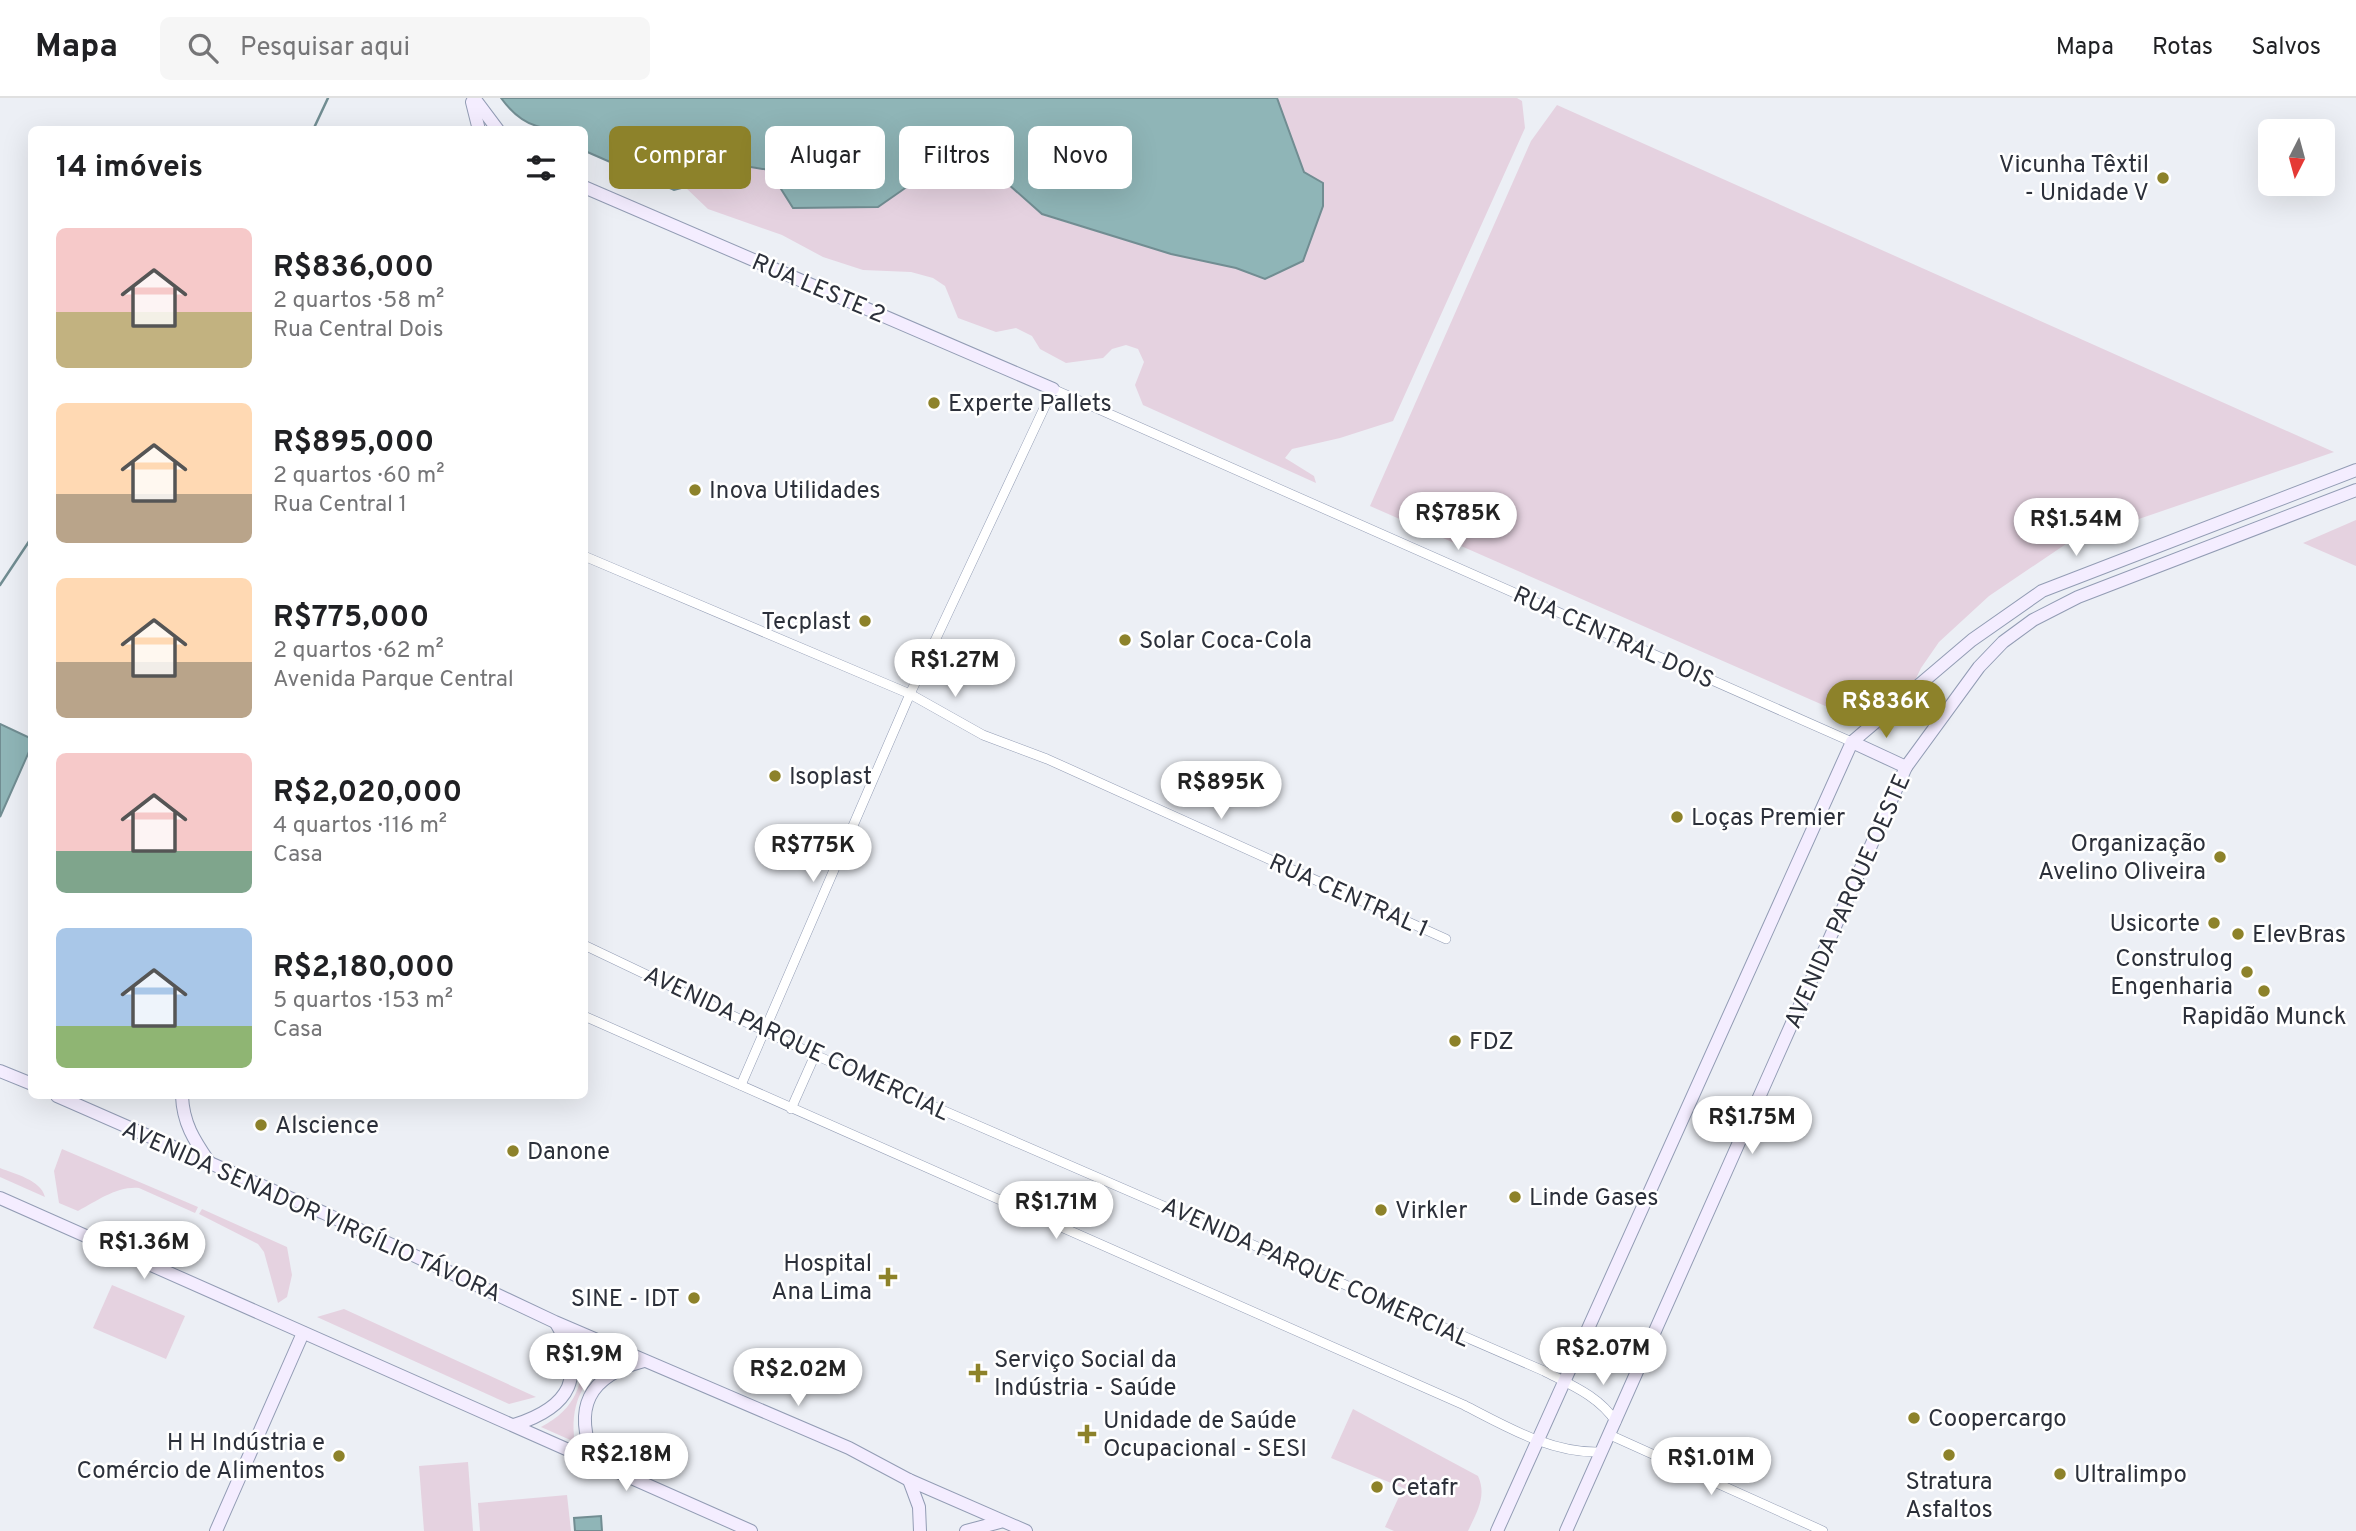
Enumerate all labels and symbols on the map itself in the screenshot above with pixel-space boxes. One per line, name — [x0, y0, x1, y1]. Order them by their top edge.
north arrow — [2258, 119, 2334, 196]
place label: Vicunha Têxtil - Unidade V — [1999, 151, 2149, 209]
marker: Vicunha Têxtil - Unidade V — [2155, 170, 2171, 186]
street label: RUA LESTE 2 — [747, 248, 890, 331]
place label: Experte Pallets — [948, 390, 1112, 420]
marker: Experte Pallets — [926, 395, 942, 411]
place label: Inova Utilidades — [709, 477, 880, 507]
marker: Inova Utilidades — [687, 482, 703, 498]
pin: R$785K — [1401, 492, 1515, 552]
pin: R$1.54M — [2011, 498, 2141, 558]
street label: RUA CENTRAL DOIS — [1508, 581, 1719, 697]
place label: Tecplast — [761, 608, 851, 638]
marker: Tecplast — [857, 613, 873, 629]
place label: Solar Coca-Cola — [1139, 627, 1312, 657]
marker: Solar Coca-Cola — [1117, 632, 1133, 648]
pin: R$1.27M — [890, 640, 1020, 699]
pin: R$836K — [1829, 680, 1943, 740]
pin: R$895K — [1164, 762, 1278, 821]
place label: Isoplast — [789, 763, 872, 793]
marker: Isoplast — [767, 768, 783, 784]
street label: AVENIDA PARQUE OESTE — [1779, 770, 1919, 1034]
place label: Loças Premier — [1691, 804, 1845, 834]
marker: Loças Premier — [1669, 809, 1685, 825]
pin: R$775K — [756, 824, 870, 884]
place label: Organização Avelino Oliveira — [2038, 830, 2206, 888]
street label: RUA CENTRAL 1 — [1264, 848, 1433, 945]
marker: Organização Avelino Oliveira — [2212, 849, 2228, 865]
place label: Usicorte — [2109, 910, 2200, 940]
marker: Usicorte — [2206, 915, 2222, 931]
place label: ElevBras — [2252, 921, 2346, 951]
marker: ElevBras — [2230, 926, 2246, 942]
place label: Construlog Engenharia — [2110, 945, 2233, 1003]
street label: AVENIDA PARQUE COMERCIAL — [638, 961, 954, 1129]
marker: Construlog Engenharia — [2239, 964, 2255, 980]
marker: Rapidão Munck — [2256, 983, 2272, 999]
place label: Rapidão Munck — [2181, 1003, 2347, 1033]
place label: FDZ — [1469, 1028, 1514, 1058]
marker: FDZ — [1447, 1033, 1463, 1049]
pin: R$1.75M — [1687, 1096, 1817, 1156]
place label: Alscience — [275, 1112, 379, 1142]
street label: AVENIDA SENADOR VIRGÍLIO TÁVORA — [117, 1114, 506, 1310]
marker: Alscience — [253, 1117, 269, 1133]
place label: Danone — [527, 1138, 610, 1168]
marker: Danone — [505, 1143, 521, 1159]
pin: R$1.71M — [991, 1182, 1121, 1241]
place label: Linde Gases — [1529, 1184, 1659, 1214]
marker: Linde Gases — [1507, 1189, 1523, 1205]
street label: AVENIDA PARQUE COMERCIAL — [1156, 1192, 1474, 1355]
place label: Virkler — [1395, 1197, 1467, 1227]
marker: Virkler — [1373, 1202, 1389, 1218]
pin: R$1.36M — [79, 1222, 209, 1281]
place label: Hospital Ana Lima — [771, 1250, 872, 1308]
marker: Hospital Ana Lima — [878, 1267, 898, 1287]
place label: SINE - IDT — [571, 1285, 680, 1315]
marker: SINE - IDT — [686, 1290, 702, 1306]
pin: R$2.07M — [1538, 1328, 1668, 1387]
pin: R$1.9M — [527, 1334, 641, 1393]
place label: Serviço Social da Indústria - Saúde — [994, 1346, 1177, 1404]
pin: R$2.02M — [733, 1348, 863, 1408]
marker: Serviço Social da Indústria - Saúde — [968, 1363, 988, 1383]
place label: Coopercargo — [1928, 1405, 2067, 1435]
place label: Unidade de Saúde Ocupacional - SESI — [1103, 1407, 1307, 1465]
marker: Coopercargo — [1906, 1410, 1922, 1426]
marker: Unidade de Saúde Ocupacional - SESI — [1077, 1424, 1097, 1444]
place label: H H Indústria e Comércio de Alimentos — [77, 1429, 325, 1487]
pin: R$2.18M — [561, 1434, 691, 1493]
pin: R$1.01M — [1646, 1438, 1776, 1497]
marker: Stratura Asfaltos — [1941, 1447, 1957, 1463]
marker: H H Indústria e Comércio de Alimentos — [331, 1448, 347, 1464]
place label: Ultralimpo — [2074, 1461, 2187, 1491]
marker: Ultralimpo — [2052, 1466, 2068, 1482]
place label: Stratura Asfaltos — [1905, 1468, 1993, 1526]
place label: Cetafr — [1391, 1474, 1458, 1504]
marker: Cetafr — [1369, 1479, 1385, 1495]

